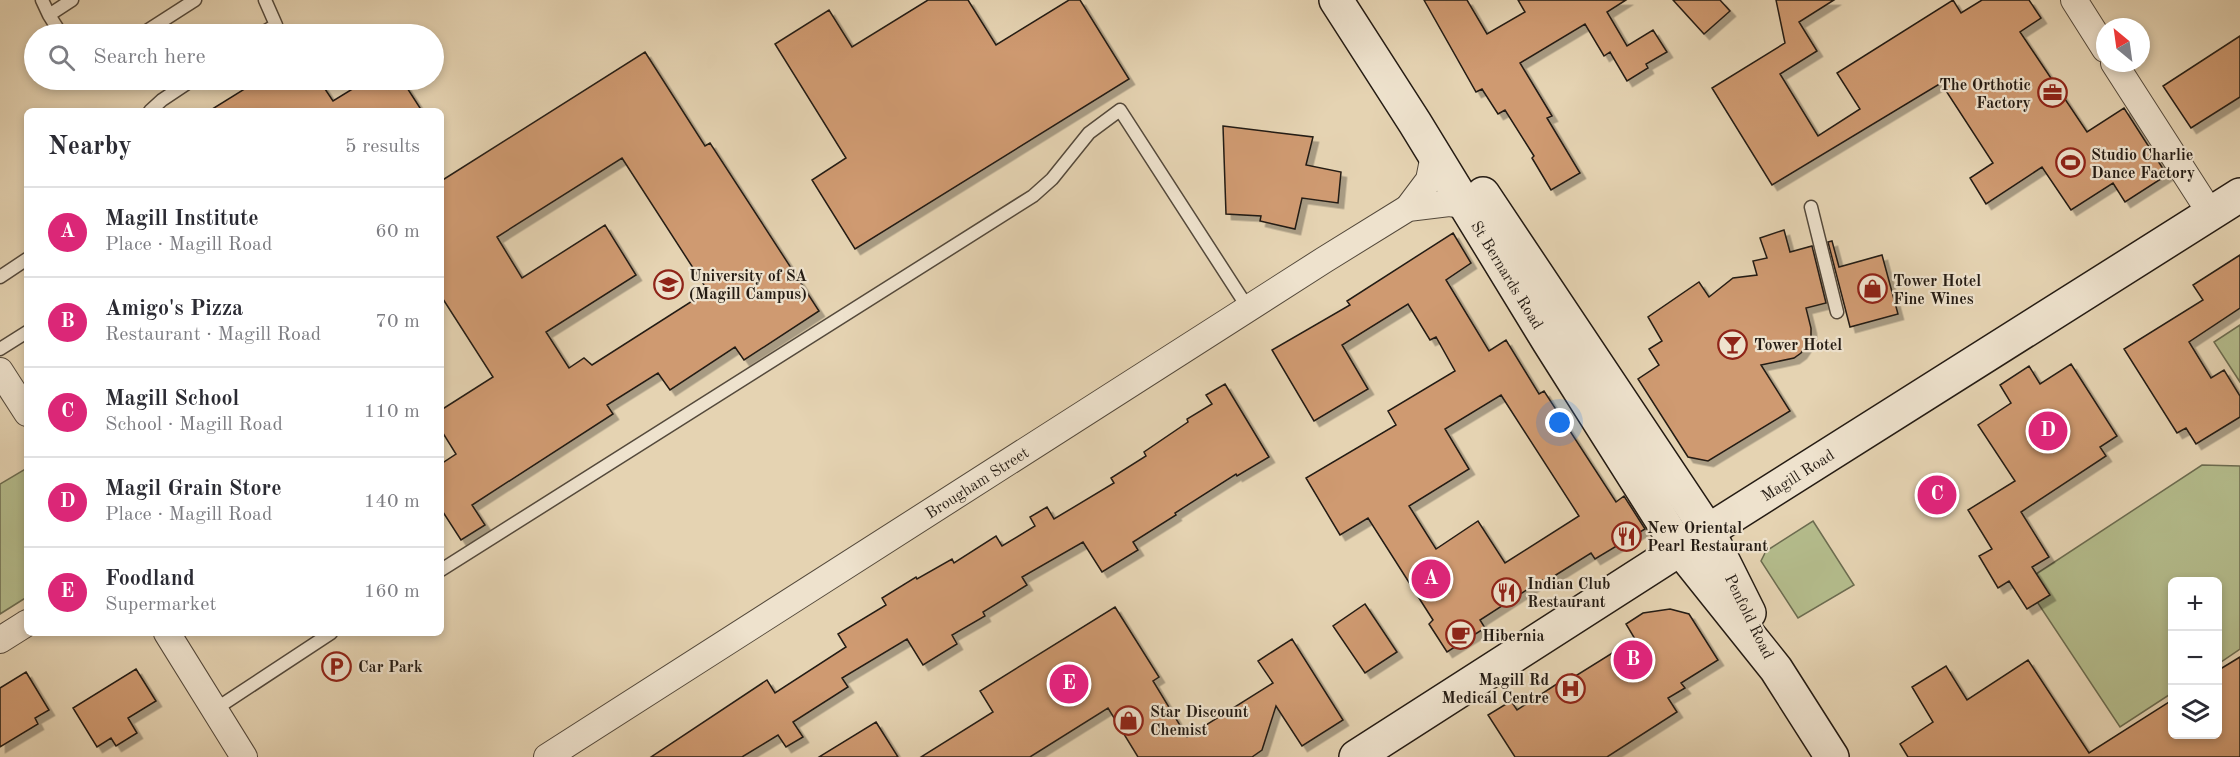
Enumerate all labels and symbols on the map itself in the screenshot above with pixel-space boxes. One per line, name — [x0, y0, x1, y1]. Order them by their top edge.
north arrow — [2096, 18, 2150, 72]
office icon: The Orthotic Factory — [2036, 77, 2068, 109]
place label: The Orthotic Factory — [1939, 78, 2031, 112]
sports icon: Studio Charlie Dance Factory — [2054, 147, 2086, 179]
place label: Studio Charlie Dance Factory — [2091, 148, 2195, 182]
street label: St Bernards Road — [1467, 219, 1545, 333]
school or university icon: University of SA (Magill Campus) — [652, 268, 684, 300]
place label: University of SA (Magill Campus) — [689, 269, 807, 303]
shop icon: Tower Hotel Fine Wines — [1856, 273, 1888, 305]
place label: Tower Hotel Fine Wines — [1893, 274, 1981, 308]
bar icon: Tower Hotel — [1717, 328, 1749, 360]
place label: Tower Hotel — [1754, 338, 1842, 354]
your location — [1545, 408, 1574, 437]
pin: D — [2028, 408, 2068, 454]
street label: Brougham Street — [923, 445, 1032, 523]
street label: Magill Road — [1759, 447, 1838, 505]
pin: C — [1918, 472, 1956, 518]
restaurant icon: New Oriental Pearl Restaurant — [1610, 520, 1642, 552]
place label: New Oriental Pearl Restaurant — [1647, 521, 1768, 555]
pin: A — [1412, 556, 1450, 602]
street label: Penfold Road — [1721, 572, 1776, 662]
restaurant icon: Indian Club Restaurant — [1490, 576, 1522, 608]
place label: Indian Club Restaurant — [1527, 577, 1611, 611]
cafe icon: Hibernia — [1445, 619, 1477, 651]
place label: Hibernia — [1482, 629, 1545, 645]
pin: B — [1614, 638, 1652, 682]
parking icon: Car Park — [321, 650, 353, 682]
place label: Car Park — [358, 660, 423, 676]
pin: E — [1050, 662, 1088, 706]
hospital icon: Magill Rd Medical Centre — [1554, 672, 1586, 704]
place label: Magill Rd Medical Centre — [1442, 673, 1549, 707]
shop icon: Star Discount Chemist — [1113, 704, 1145, 736]
place label: Star Discount Chemist — [1150, 705, 1249, 739]

